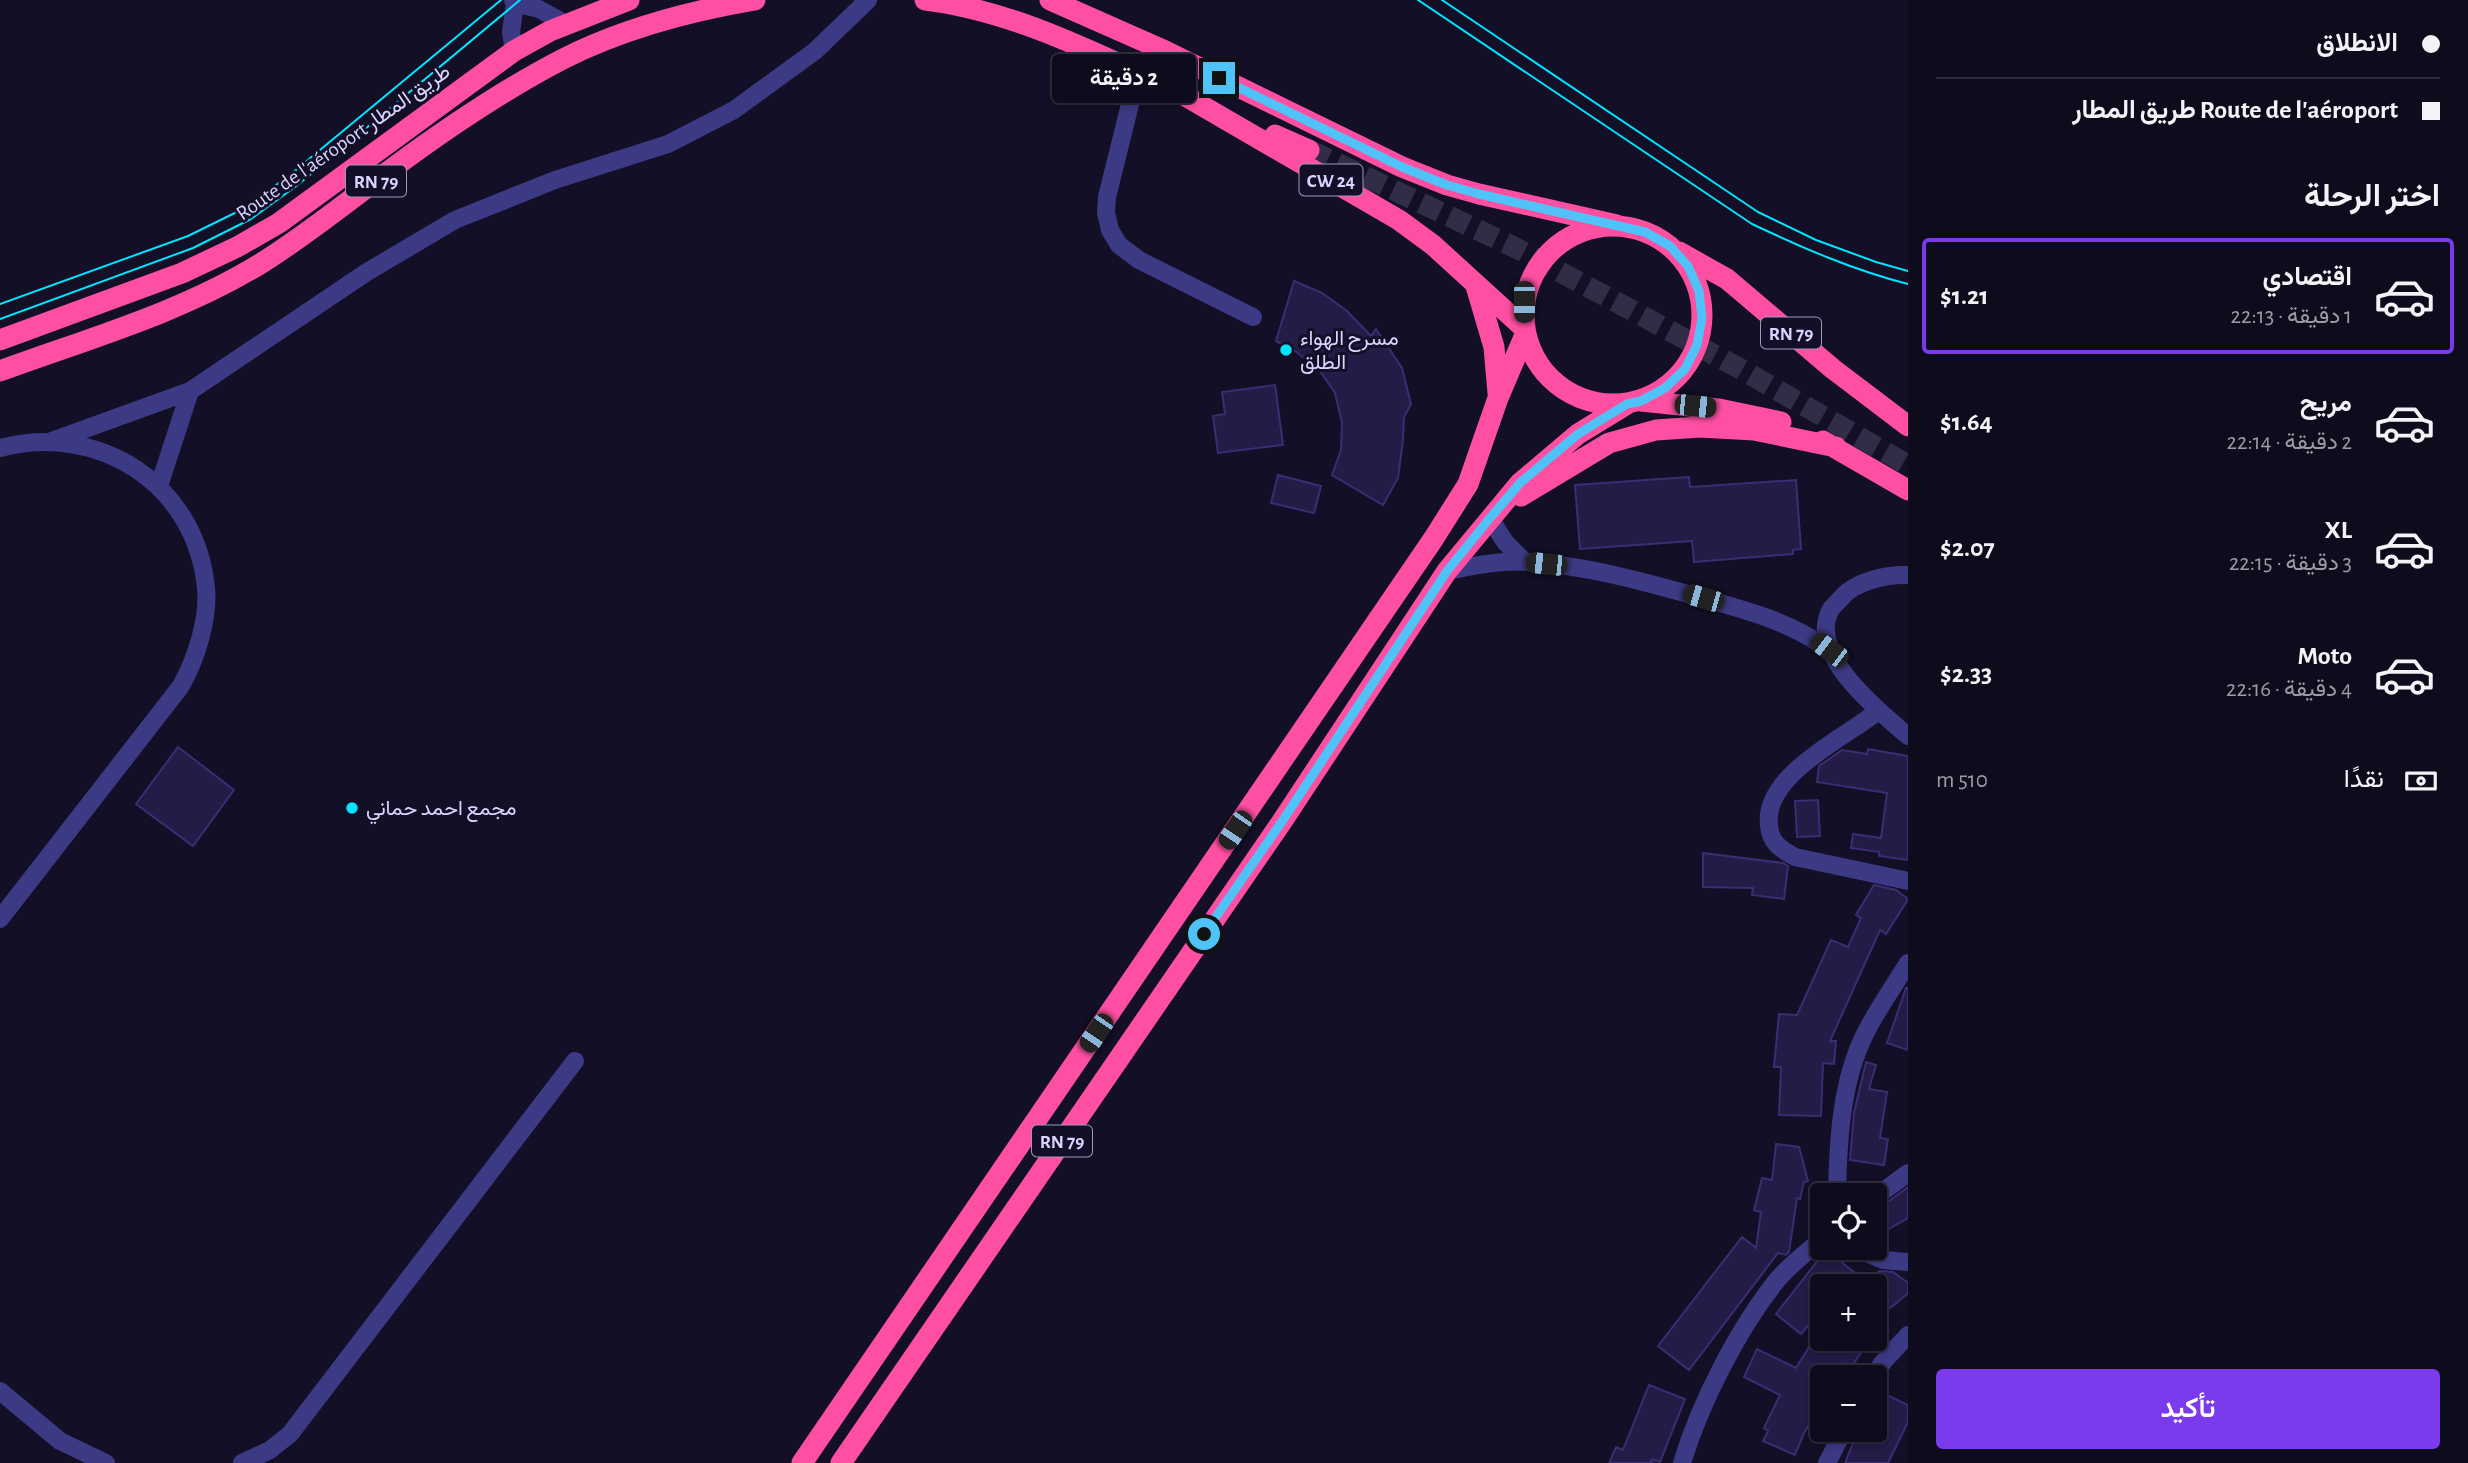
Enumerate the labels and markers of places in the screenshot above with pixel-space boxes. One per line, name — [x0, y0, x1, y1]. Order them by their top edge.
place label: مسرح الهواء الطلق — [1300, 328, 1399, 374]
marker: مسرح الهواء الطلق — [1278, 342, 1294, 358]
place label: مجمع احمد حماني — [366, 798, 516, 825]
marker: مجمع احمد حماني — [344, 800, 360, 816]

